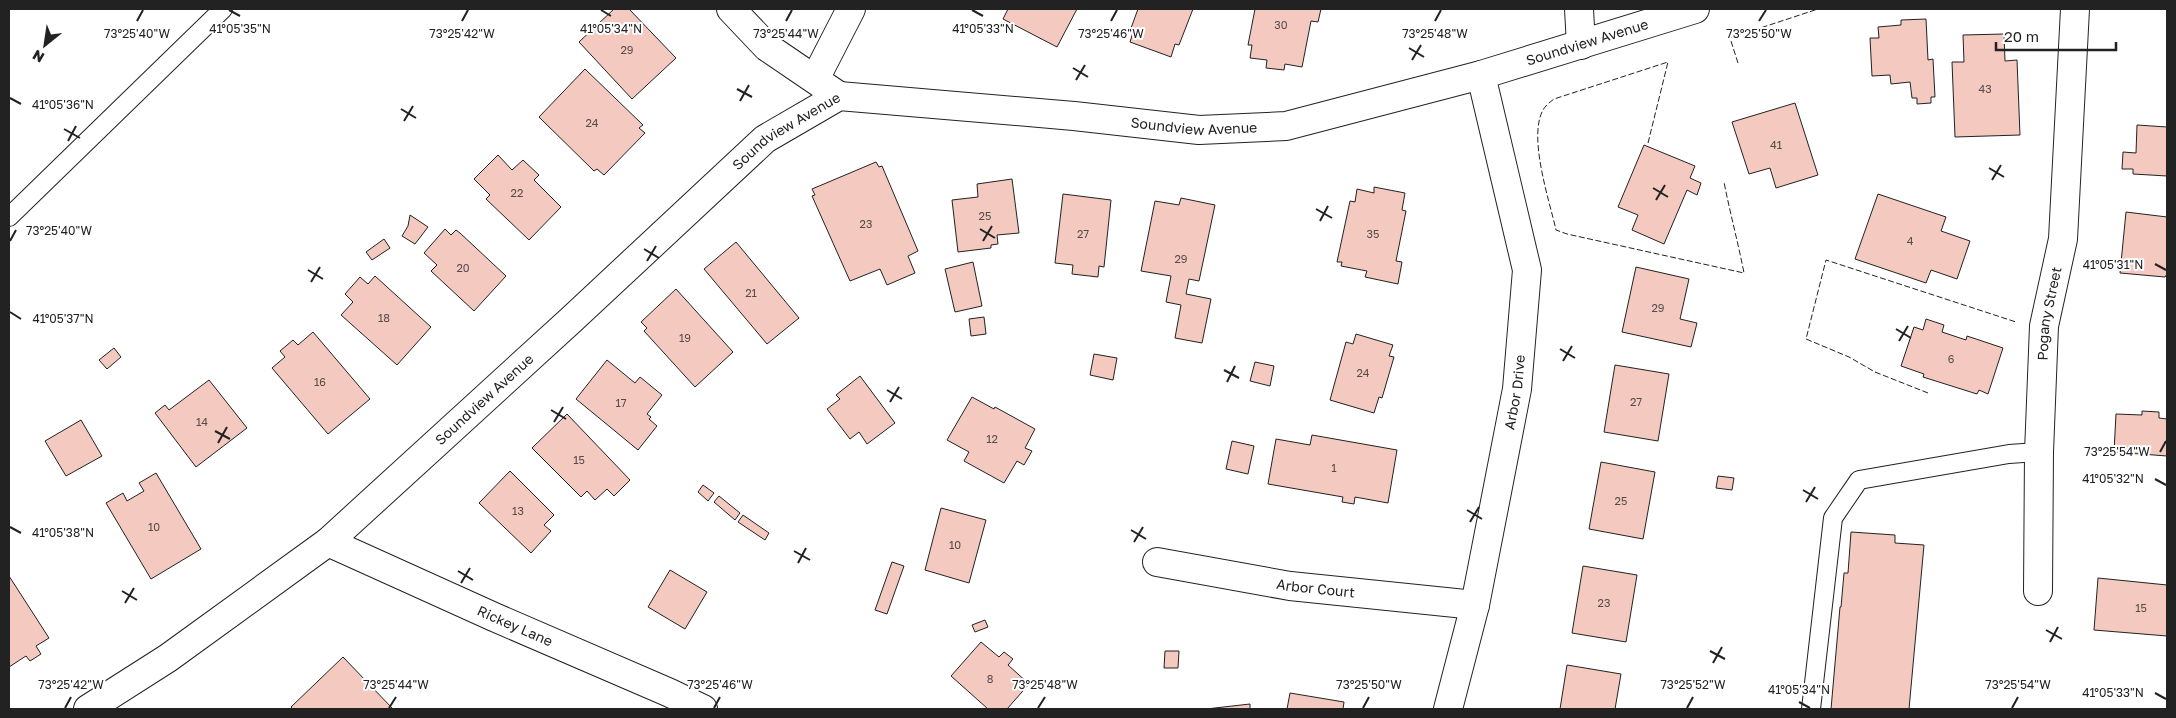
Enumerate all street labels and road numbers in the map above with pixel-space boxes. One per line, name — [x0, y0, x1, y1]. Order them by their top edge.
street label: Soundview Avenue — [1524, 15, 1650, 69]
street label: Soundview Avenue — [729, 88, 843, 173]
street label: Soundview Avenue — [1130, 113, 1258, 139]
street label: Pogany Street — [2034, 265, 2065, 361]
street label: Soundview Avenue — [431, 350, 536, 448]
street label: Arbor Drive — [1500, 354, 1528, 431]
street label: Arbor Court — [1275, 575, 1356, 601]
street label: Rickey Lane — [475, 602, 556, 649]

